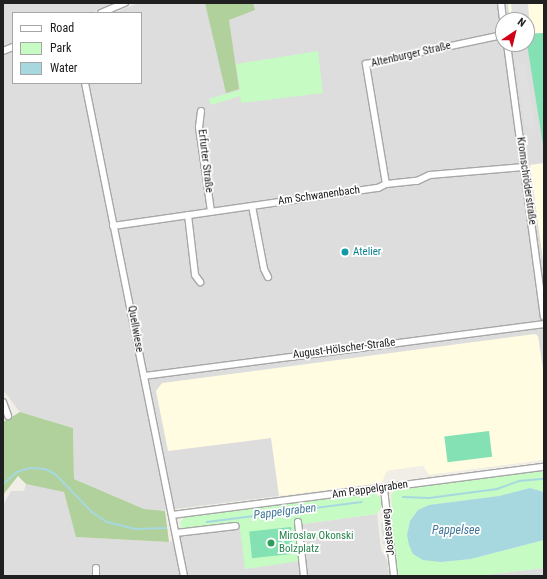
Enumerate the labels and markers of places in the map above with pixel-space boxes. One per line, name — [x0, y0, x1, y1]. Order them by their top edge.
place label: Atelier — [353, 245, 381, 259]
marker: Atelier — [340, 247, 350, 257]
place label: Miroslav Okonski Bolzplatz — [279, 530, 353, 556]
marker: Miroslav Okonski Bolzplatz — [266, 538, 276, 548]

